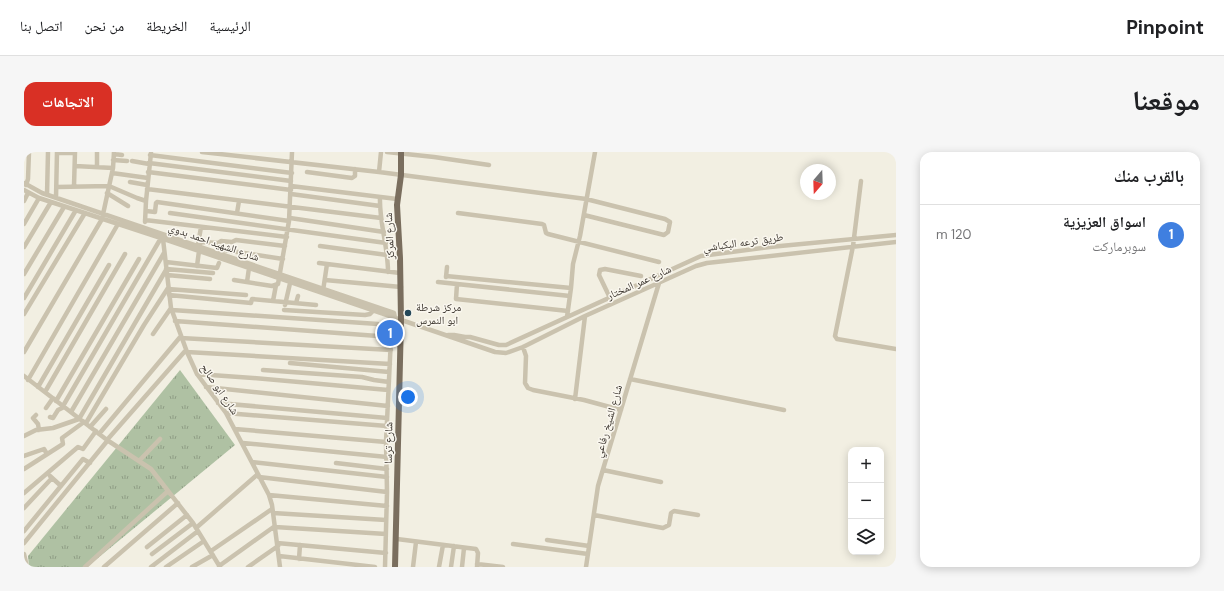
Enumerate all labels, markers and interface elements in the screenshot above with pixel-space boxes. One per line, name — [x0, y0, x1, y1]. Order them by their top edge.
text: Pinpoint — [1126, 15, 1204, 40]
text: اتصل بنا — [20, 17, 63, 35]
text: من نحن — [85, 17, 124, 35]
text: الخريطة — [146, 17, 187, 35]
text: الرئيسية — [209, 17, 251, 35]
button: الاتجاهات — [24, 82, 112, 126]
text: موقعنا — [1132, 82, 1200, 119]
north arrow — [800, 164, 836, 200]
text: بالقرب منك — [1114, 165, 1184, 187]
street label: شارع المركز — [381, 212, 397, 261]
text: اسواق العزيزية — [1063, 212, 1146, 232]
street label: شارع الشهيد احمد بدوي — [166, 220, 261, 266]
text: 120 m — [936, 226, 971, 243]
text: 1 — [1169, 226, 1173, 243]
street label: طريق ترعه البكباشي — [702, 229, 784, 256]
text: سوبرماركت — [1092, 238, 1146, 255]
street label: شارع عمر المختار — [604, 262, 673, 303]
place label: مركز شرطة ابو النمرس — [416, 300, 461, 327]
marker: مركز شرطة ابو النمرس — [403, 308, 413, 318]
pin: 1 — [377, 318, 403, 348]
street label: شارع ابو صالح — [198, 361, 242, 417]
street label: شارع الشيخ رفاعي — [591, 383, 627, 460]
your location — [398, 387, 418, 407]
street label: شارع ترسا — [381, 422, 395, 464]
map controls — [848, 447, 884, 555]
button: + — [848, 447, 884, 483]
button: − — [848, 483, 884, 519]
button: layers — [848, 519, 884, 555]

